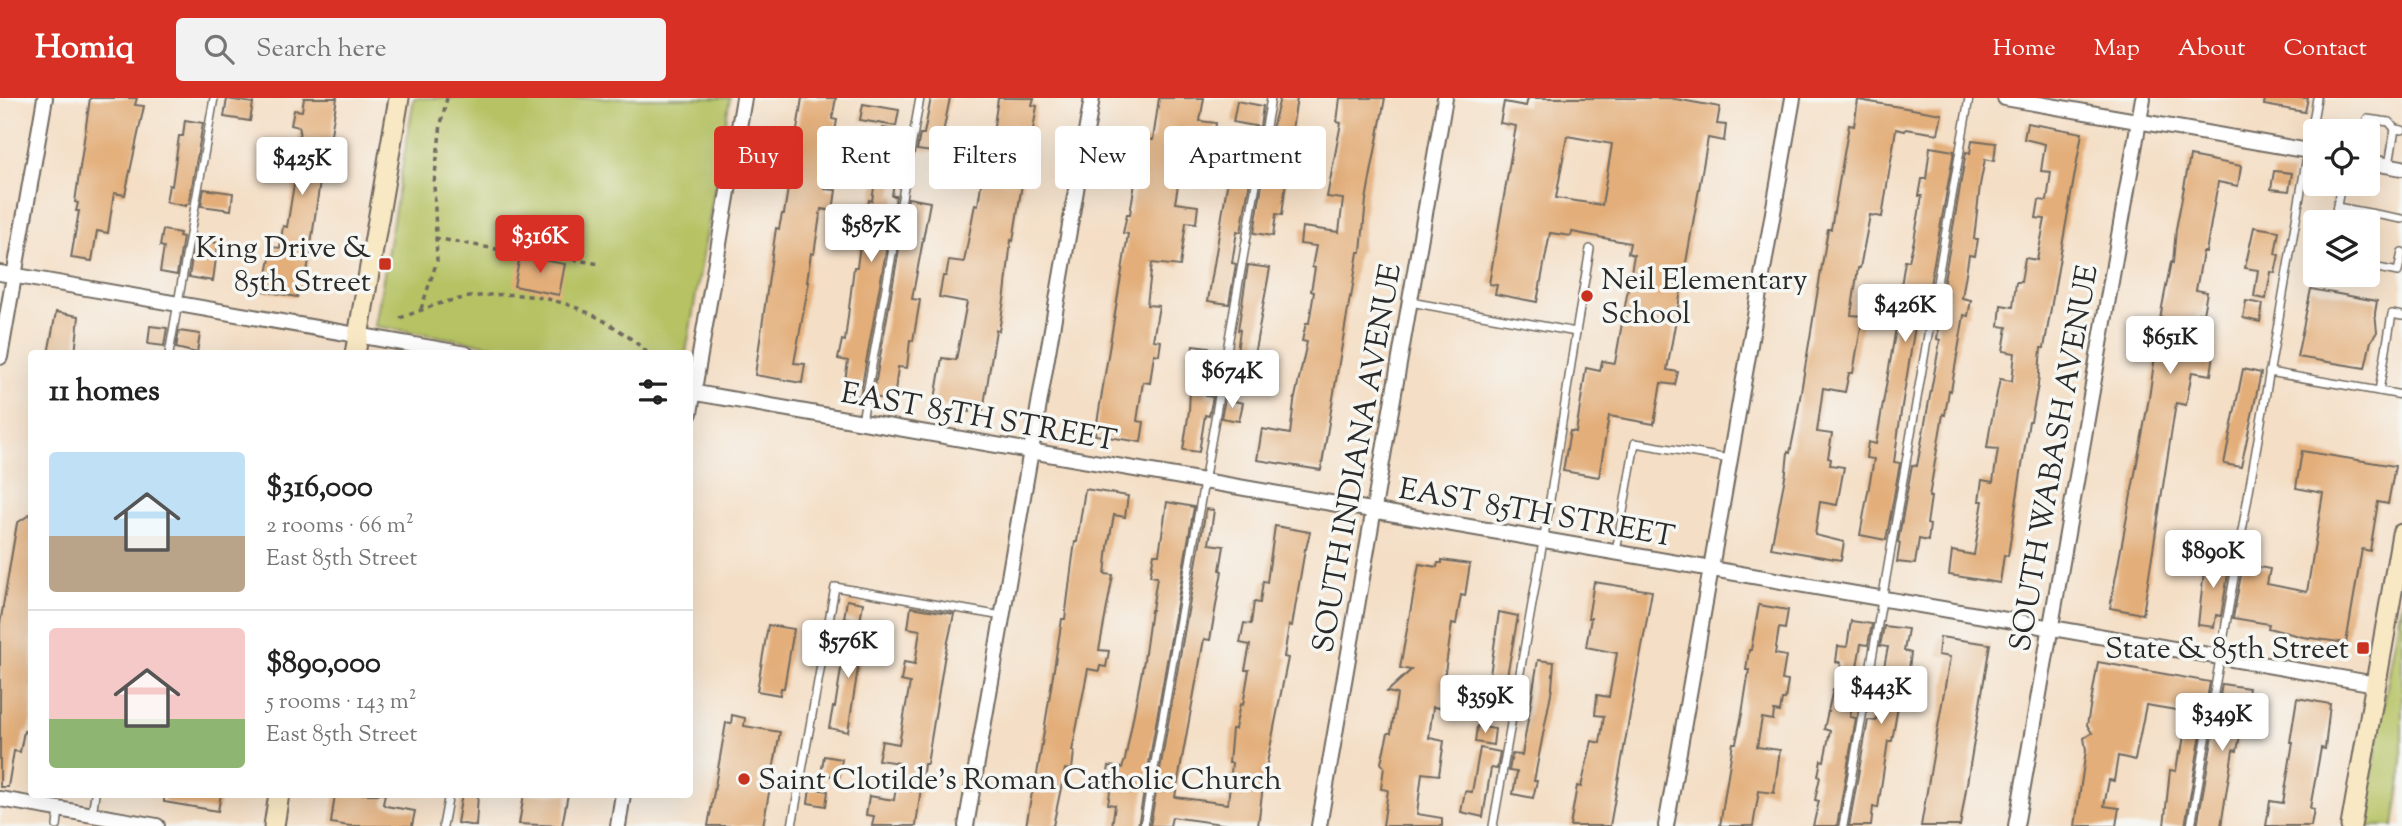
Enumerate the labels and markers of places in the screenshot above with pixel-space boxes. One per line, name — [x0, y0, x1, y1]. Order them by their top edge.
pin: $425K — [253, 138, 351, 197]
pin: $587K — [822, 204, 920, 264]
pin: $316K — [491, 216, 589, 275]
place label: King Drive & 85th Street — [195, 228, 372, 305]
marker: King Drive & 85th Street — [377, 256, 393, 272]
place label: Neil Elementary School — [1601, 260, 1808, 337]
pin: $426K — [1856, 285, 1954, 344]
marker: Neil Elementary School — [1579, 288, 1595, 304]
pin: $651K — [2121, 316, 2219, 376]
pin: $674K — [1183, 350, 1281, 410]
pin: $890K — [2164, 531, 2262, 590]
pin: $576K — [799, 620, 897, 680]
place label: State & 85th Street — [2105, 629, 2349, 672]
marker: State & 85th Street — [2355, 640, 2371, 656]
pin: $443K — [1832, 666, 1930, 726]
pin: $359K — [1436, 676, 1534, 735]
pin: $349K — [2173, 694, 2271, 753]
place label: Saint Clotilde's Roman Catholic Church — [758, 760, 1282, 803]
marker: Saint Clotilde's Roman Catholic Church — [736, 771, 752, 787]

